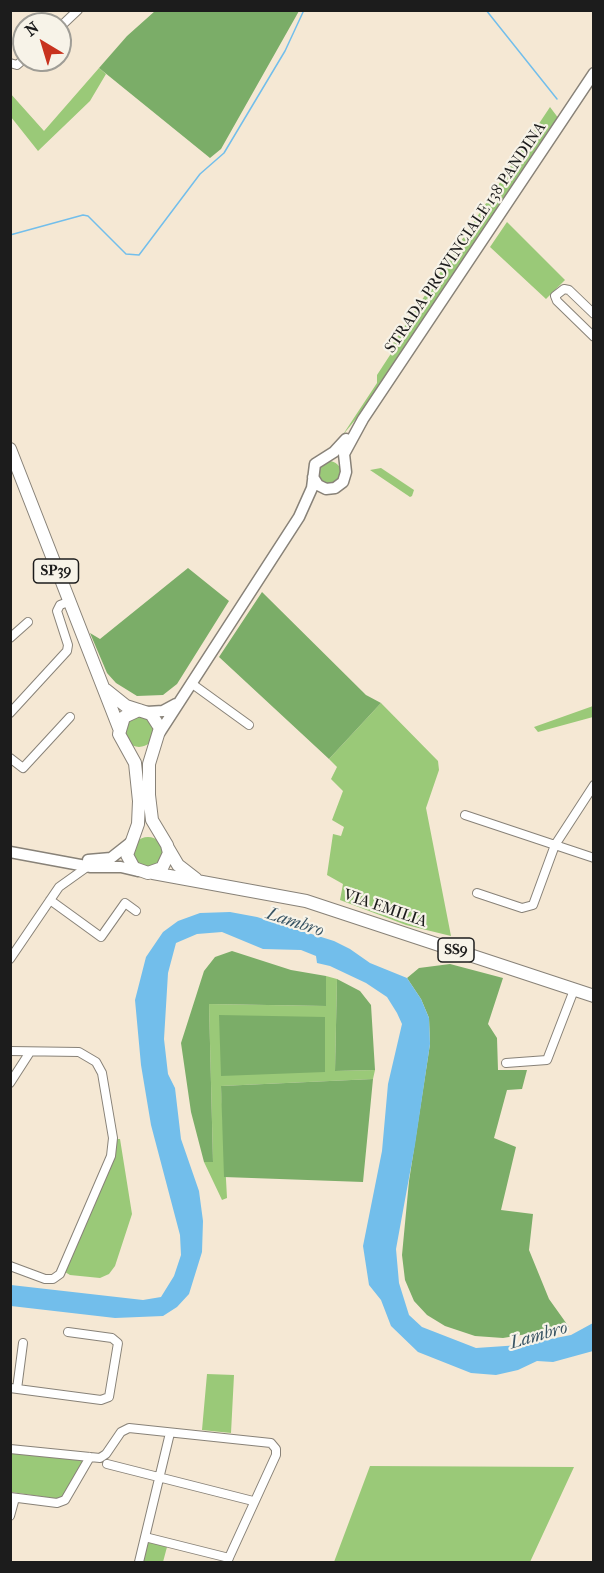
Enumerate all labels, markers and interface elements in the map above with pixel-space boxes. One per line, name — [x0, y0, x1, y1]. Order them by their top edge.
north arrow — [12, 12, 72, 72]
text: N — [21, 18, 42, 40]
street label: STRADA PROVINCIALE 138 PANDINA — [381, 119, 551, 357]
road number: SP39 — [34, 559, 78, 583]
street label: VIA EMILIA — [341, 886, 429, 932]
water label: Lambro — [264, 904, 326, 942]
road number: SS9 — [438, 938, 474, 962]
water label: Lambro — [508, 1317, 570, 1355]

